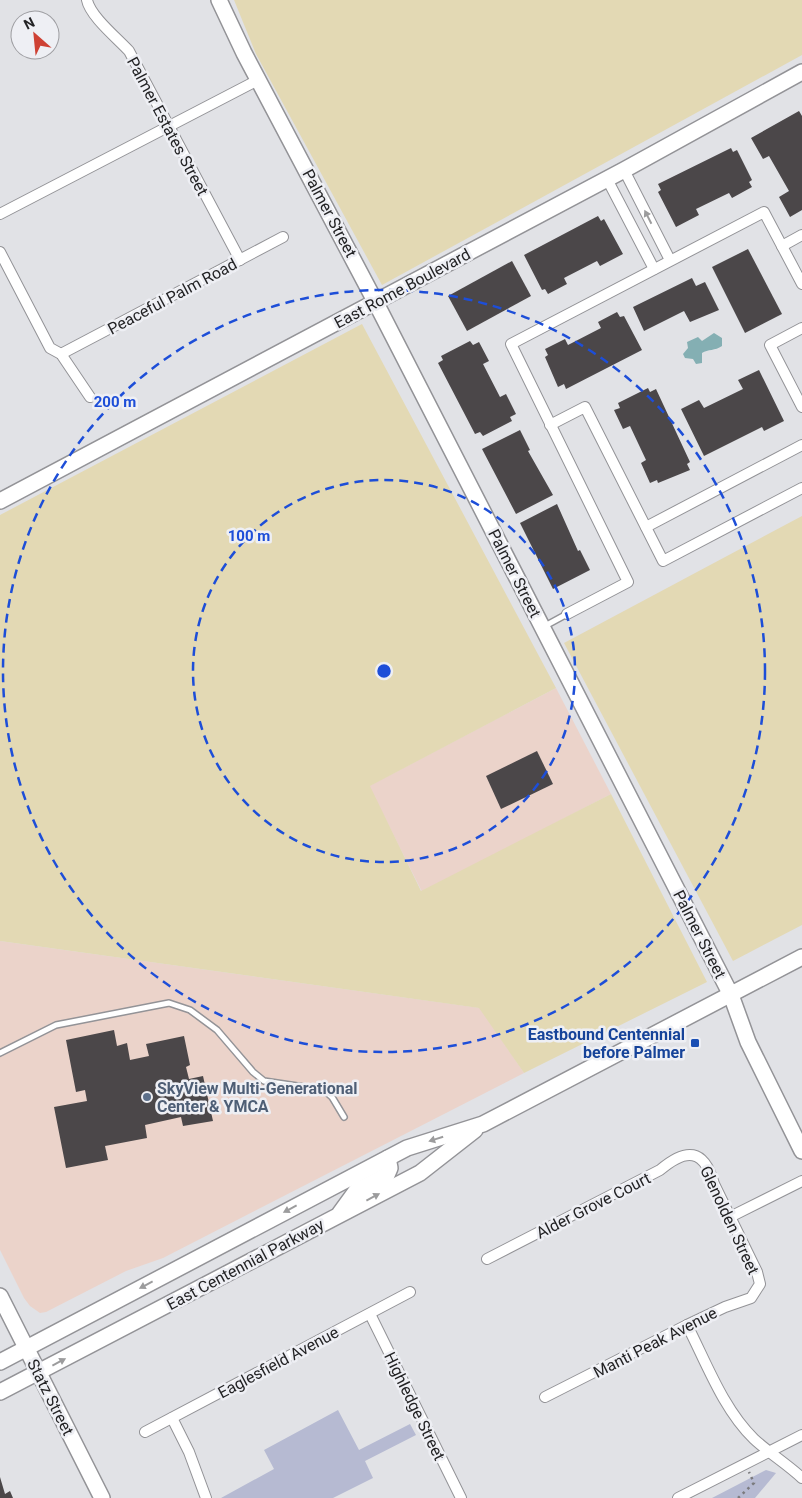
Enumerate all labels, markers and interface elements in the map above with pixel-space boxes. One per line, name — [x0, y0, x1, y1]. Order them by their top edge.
north arrow — [10, 10, 60, 60]
text: N — [21, 14, 37, 33]
street label: Palmer Estates Street — [123, 54, 212, 199]
street label: Palmer Street — [298, 166, 361, 260]
one-way arrow — [644, 210, 652, 224]
street label: East Rome Boulevard — [331, 244, 474, 332]
street label: Peaceful Palm Road — [104, 254, 240, 339]
text: 200 m — [94, 393, 136, 411]
street label: Palmer Street — [484, 526, 545, 621]
text: 100 m — [228, 527, 270, 545]
centre of rings — [375, 662, 393, 680]
street label: Palmer Street — [669, 887, 730, 982]
place label: Eastbound Centennial before Palmer — [528, 1025, 685, 1062]
marker: Eastbound Centennial before Palmer — [689, 1037, 701, 1049]
place label: SkyView Multi-Generational Center & YMCA — [157, 1079, 357, 1116]
marker: SkyView Multi-Generational Center & YMCA — [141, 1091, 153, 1103]
one-way arrow — [428, 1135, 443, 1143]
street label: Glenolden Street — [696, 1163, 763, 1278]
street label: Alder Grove Court — [533, 1168, 654, 1242]
one-way arrow — [366, 1193, 381, 1201]
one-way arrow — [283, 1205, 297, 1213]
street label: East Centennial Parkway — [163, 1215, 327, 1314]
one-way arrow — [139, 1281, 154, 1289]
street label: Manti Peak Avenue — [590, 1303, 720, 1382]
street label: Eaglesfield Avenue — [215, 1323, 342, 1402]
street label: Highledge Street — [380, 1349, 449, 1463]
street label: Statz Street — [23, 1356, 78, 1438]
one-way arrow — [52, 1358, 66, 1366]

